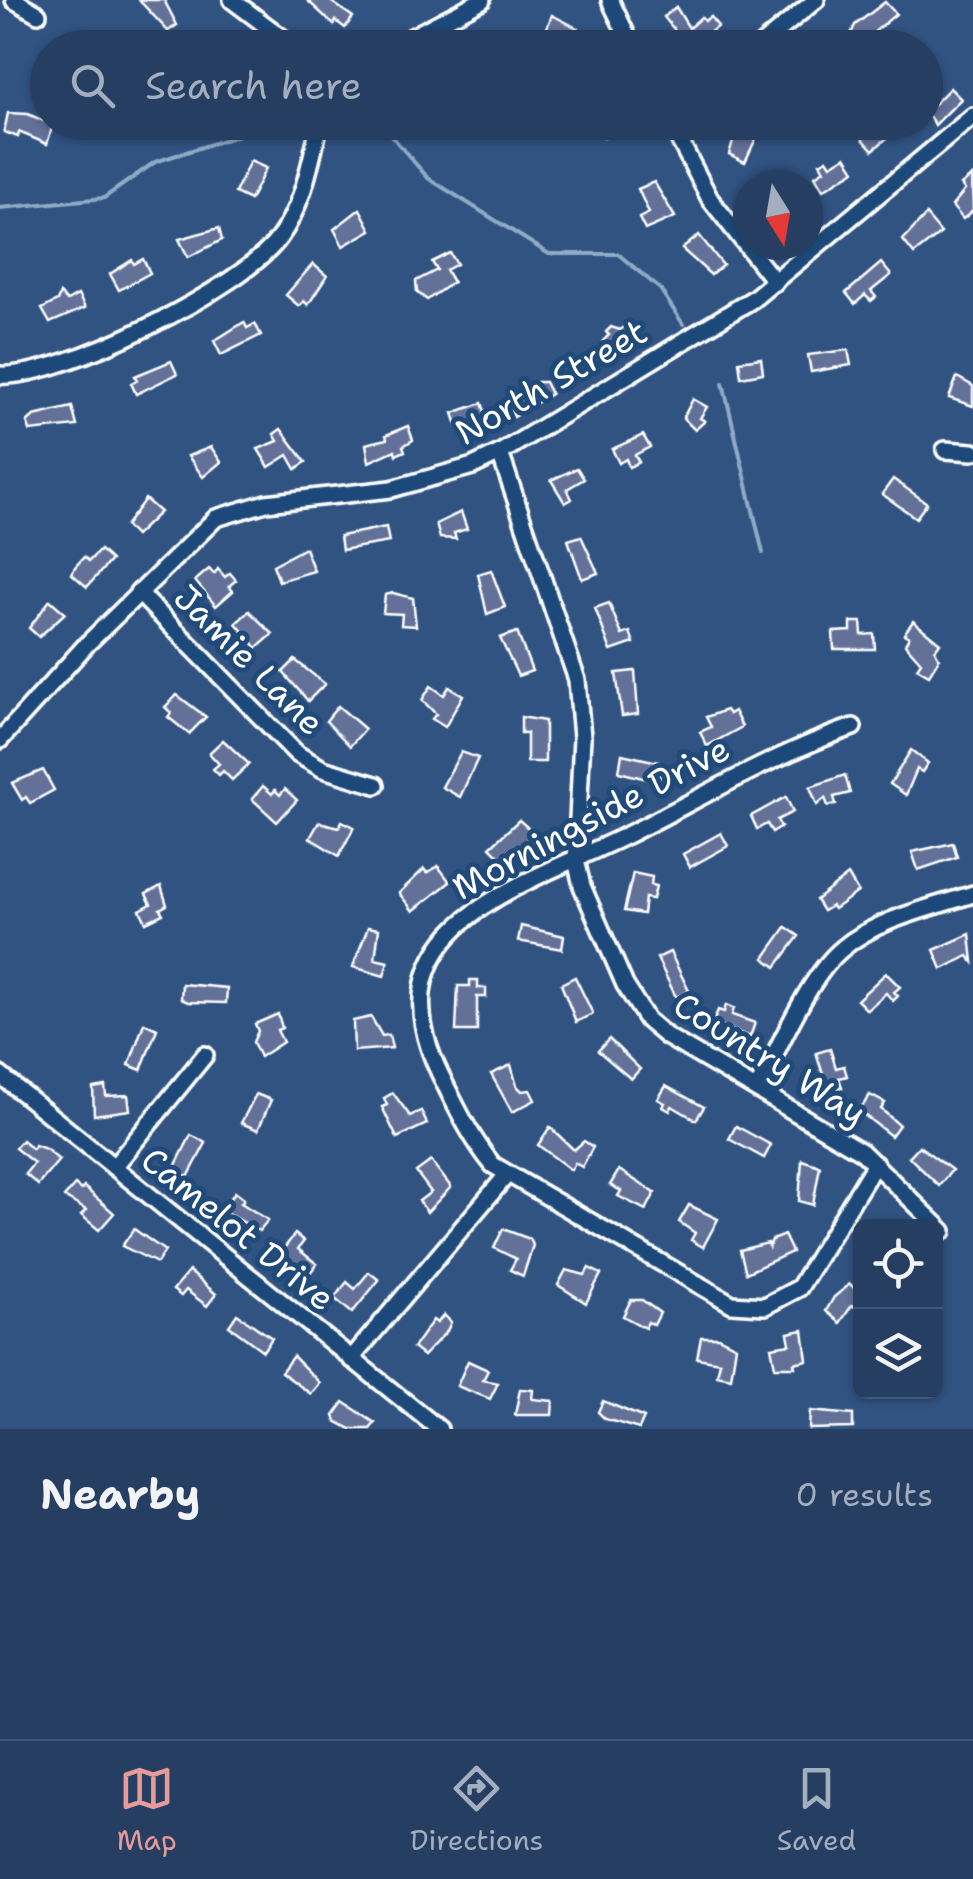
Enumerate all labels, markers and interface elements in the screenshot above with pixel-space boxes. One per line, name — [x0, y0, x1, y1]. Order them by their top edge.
search box — [30, 30, 943, 140]
icon: search — [65, 58, 120, 113]
text: Search here — [145, 60, 362, 111]
north arrow — [733, 170, 823, 260]
street label: North Street — [446, 308, 655, 455]
street label: Jamie Lane — [164, 574, 335, 745]
street label: Morningside Drive — [444, 725, 738, 911]
street label: Country Way — [665, 981, 876, 1137]
street label: Camelot Drive — [132, 1136, 345, 1321]
map controls — [853, 1219, 943, 1399]
button: locate — [853, 1219, 943, 1309]
button: layers — [853, 1309, 943, 1399]
text: Nearby — [40, 1466, 200, 1522]
text: 0 results — [796, 1473, 933, 1516]
tab: Map — [117, 1761, 177, 1859]
tab: Directions — [410, 1761, 543, 1859]
tab: Saved — [777, 1761, 856, 1859]

